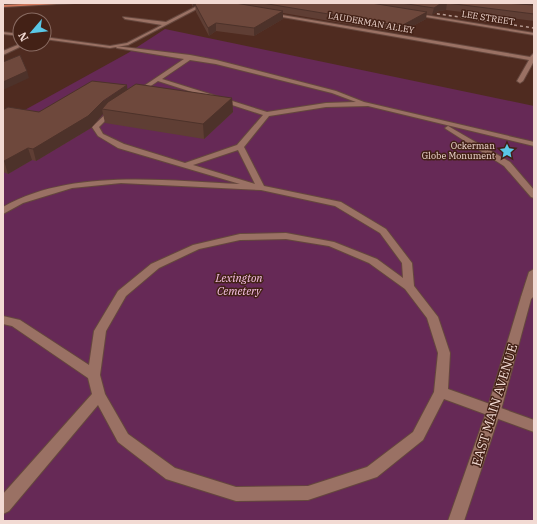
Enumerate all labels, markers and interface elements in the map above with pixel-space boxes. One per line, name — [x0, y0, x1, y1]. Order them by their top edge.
street label: LEE STREET — [461, 8, 515, 27]
street label: LAUDERMAN ALLEY — [327, 9, 415, 36]
north arrow — [12, 12, 52, 52]
text: N — [15, 29, 31, 44]
place label: Ockerman Globe Monument — [422, 140, 495, 161]
place icon: Ockerman Globe Monument — [498, 142, 516, 160]
park label: Lexington Cemetery — [214, 271, 263, 298]
street label: EAST MAIN AVENUE — [468, 342, 521, 469]

